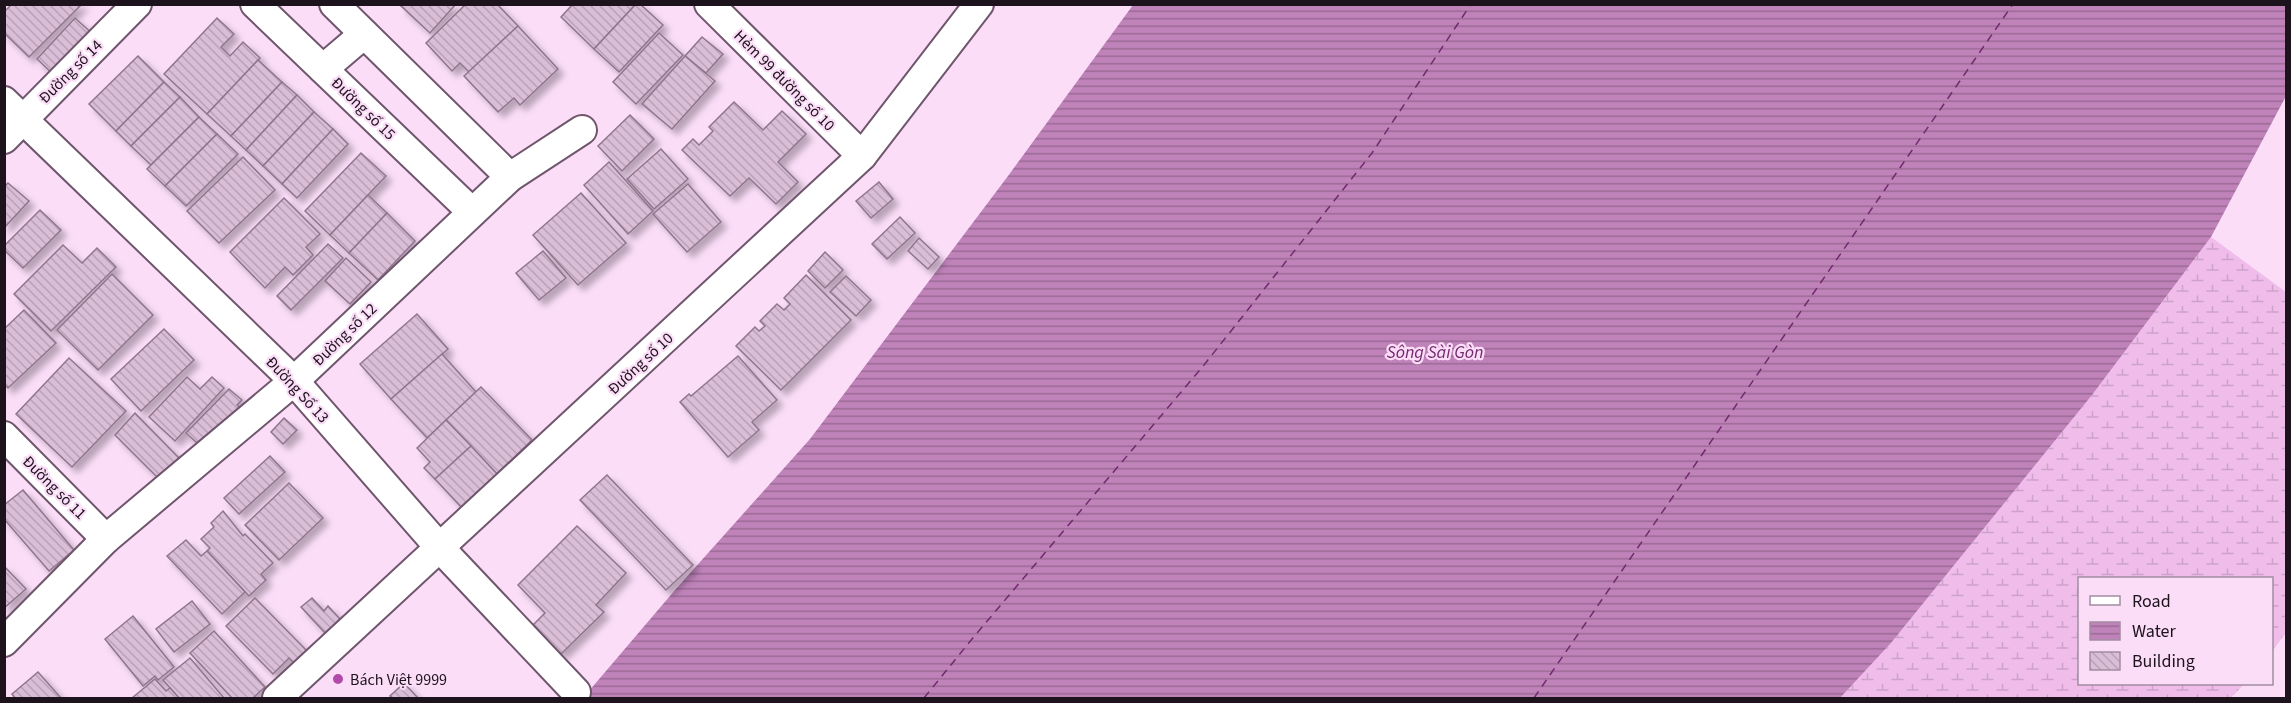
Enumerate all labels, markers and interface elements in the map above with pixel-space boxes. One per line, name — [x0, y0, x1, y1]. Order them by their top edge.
street label: Hẻm 99 đường số 10 — [729, 25, 840, 136]
street label: Đường số 14 — [34, 35, 108, 108]
street label: Đường số 15 — [326, 72, 400, 145]
street label: Đường số 12 — [308, 298, 382, 371]
street label: Đường số 10 — [603, 328, 678, 400]
water label: Sông Sài Gòn — [1387, 340, 1483, 365]
street label: Đường Số 13 — [261, 352, 334, 428]
street label: Đường số 11 — [18, 451, 91, 525]
legend — [2078, 577, 2273, 685]
text: Road — [2132, 589, 2171, 614]
text: Water — [2132, 619, 2176, 644]
text: Building — [2132, 649, 2195, 674]
place label: Bách Việt 9999 — [350, 669, 447, 691]
marker: Bách Việt 9999 — [331, 672, 345, 686]

